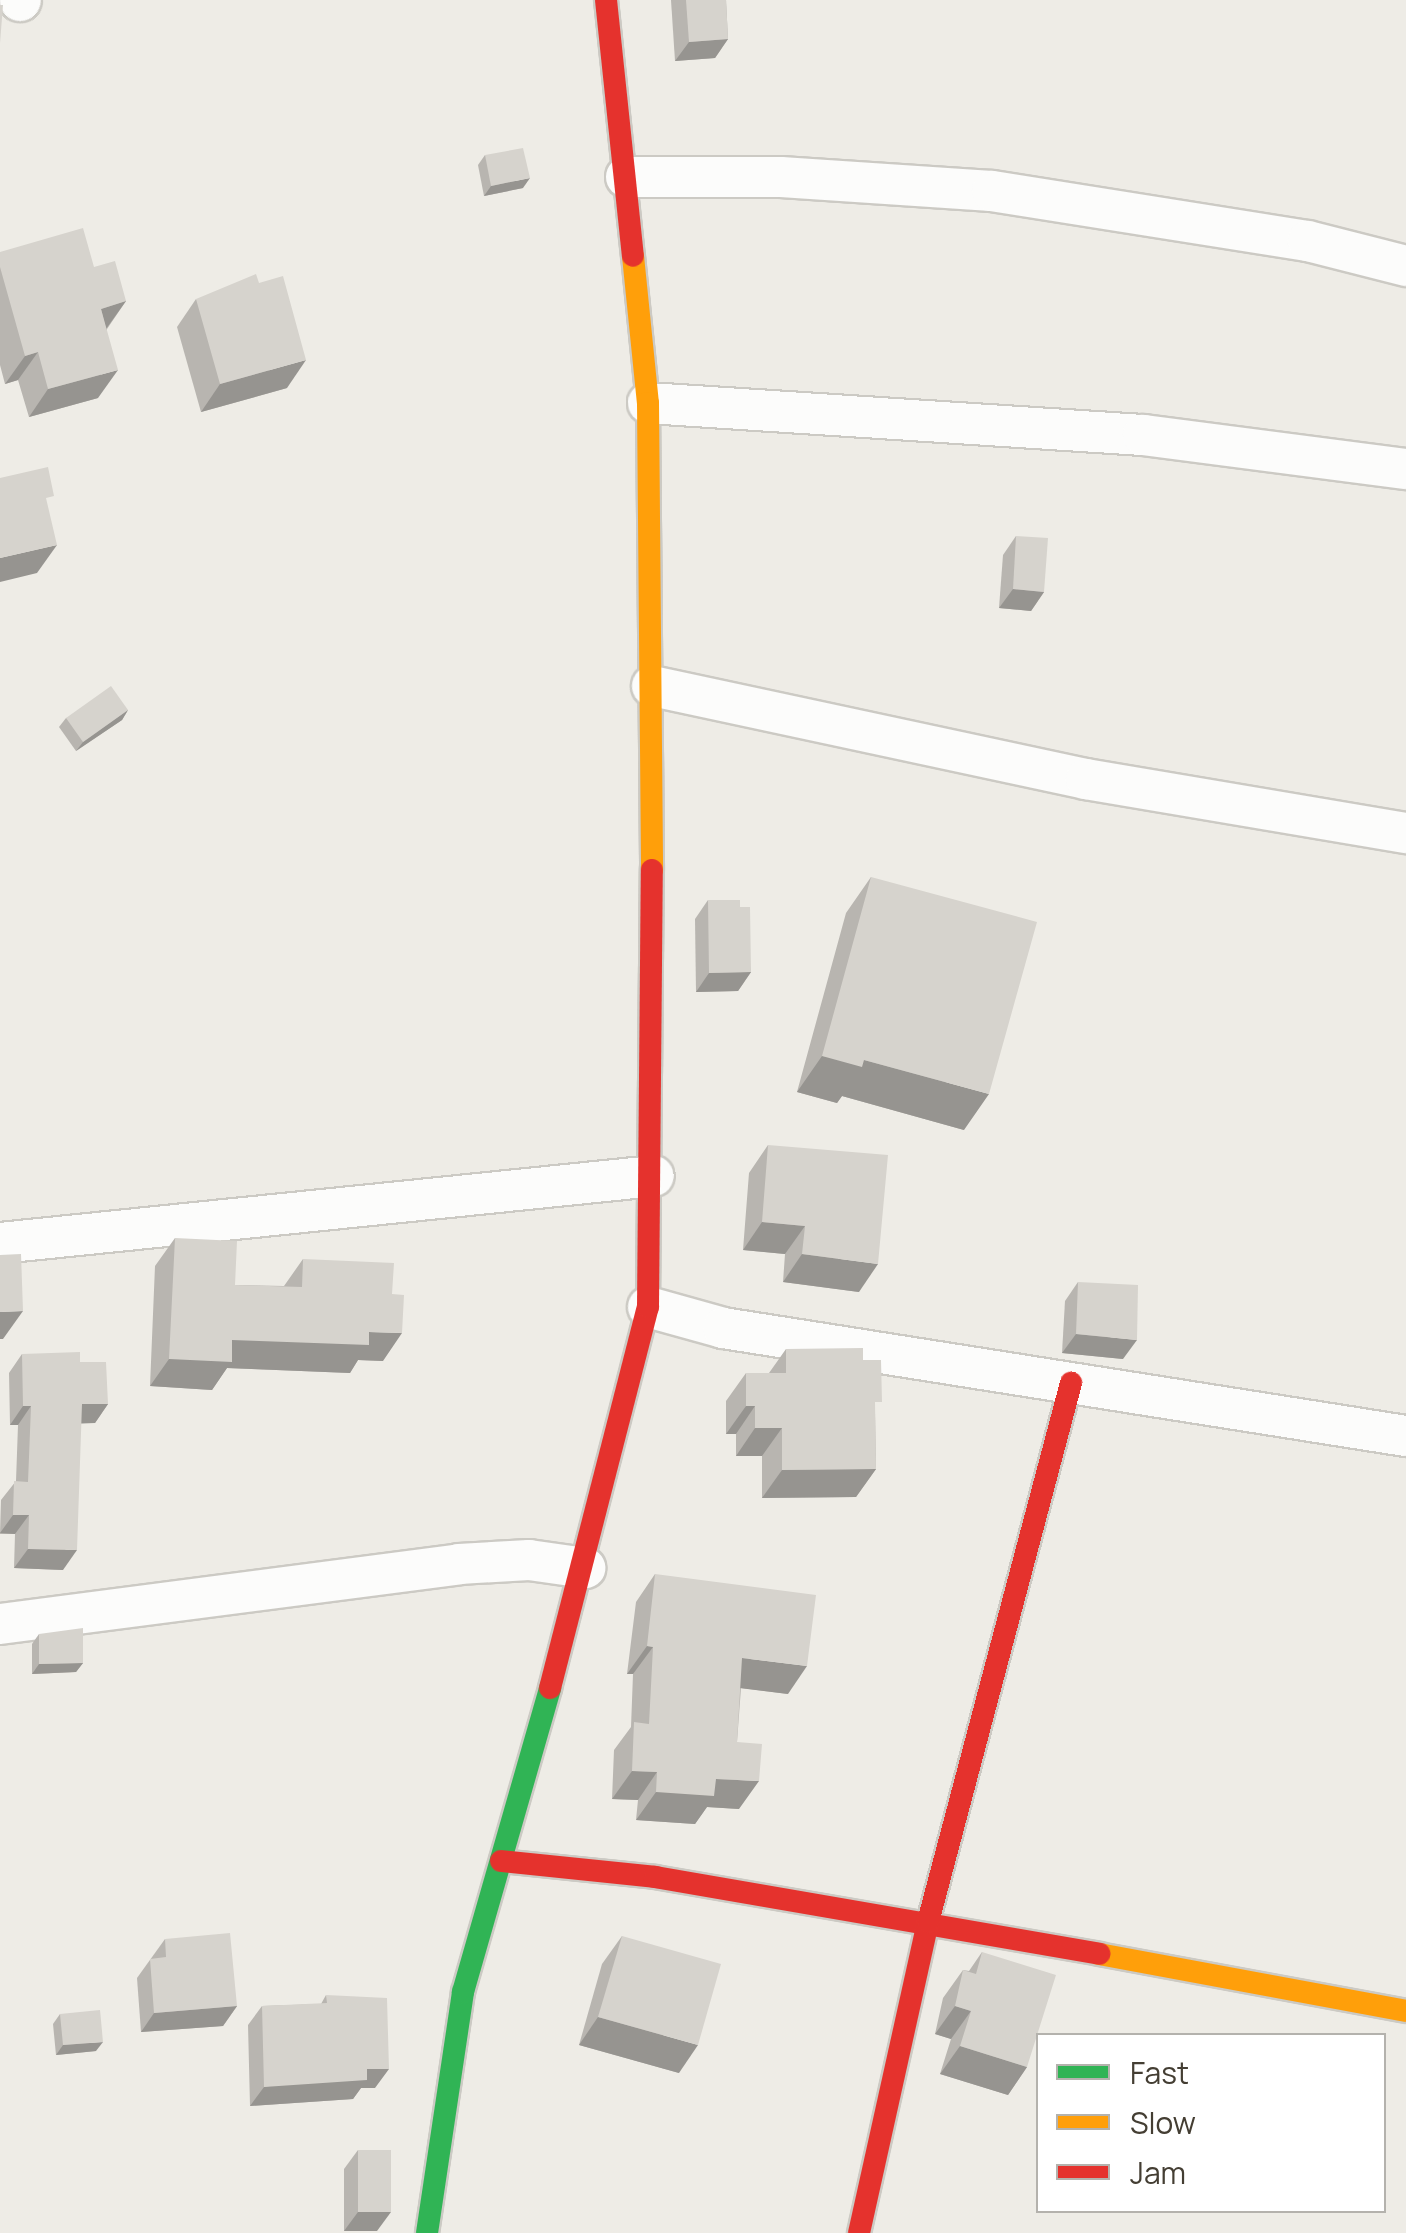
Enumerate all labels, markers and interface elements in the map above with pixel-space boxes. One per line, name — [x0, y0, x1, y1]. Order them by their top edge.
legend — [1036, 2033, 1386, 2213]
text: Fast — [1130, 2052, 1189, 2093]
text: Slow — [1130, 2102, 1196, 2143]
text: Jam — [1130, 2152, 1186, 2193]

